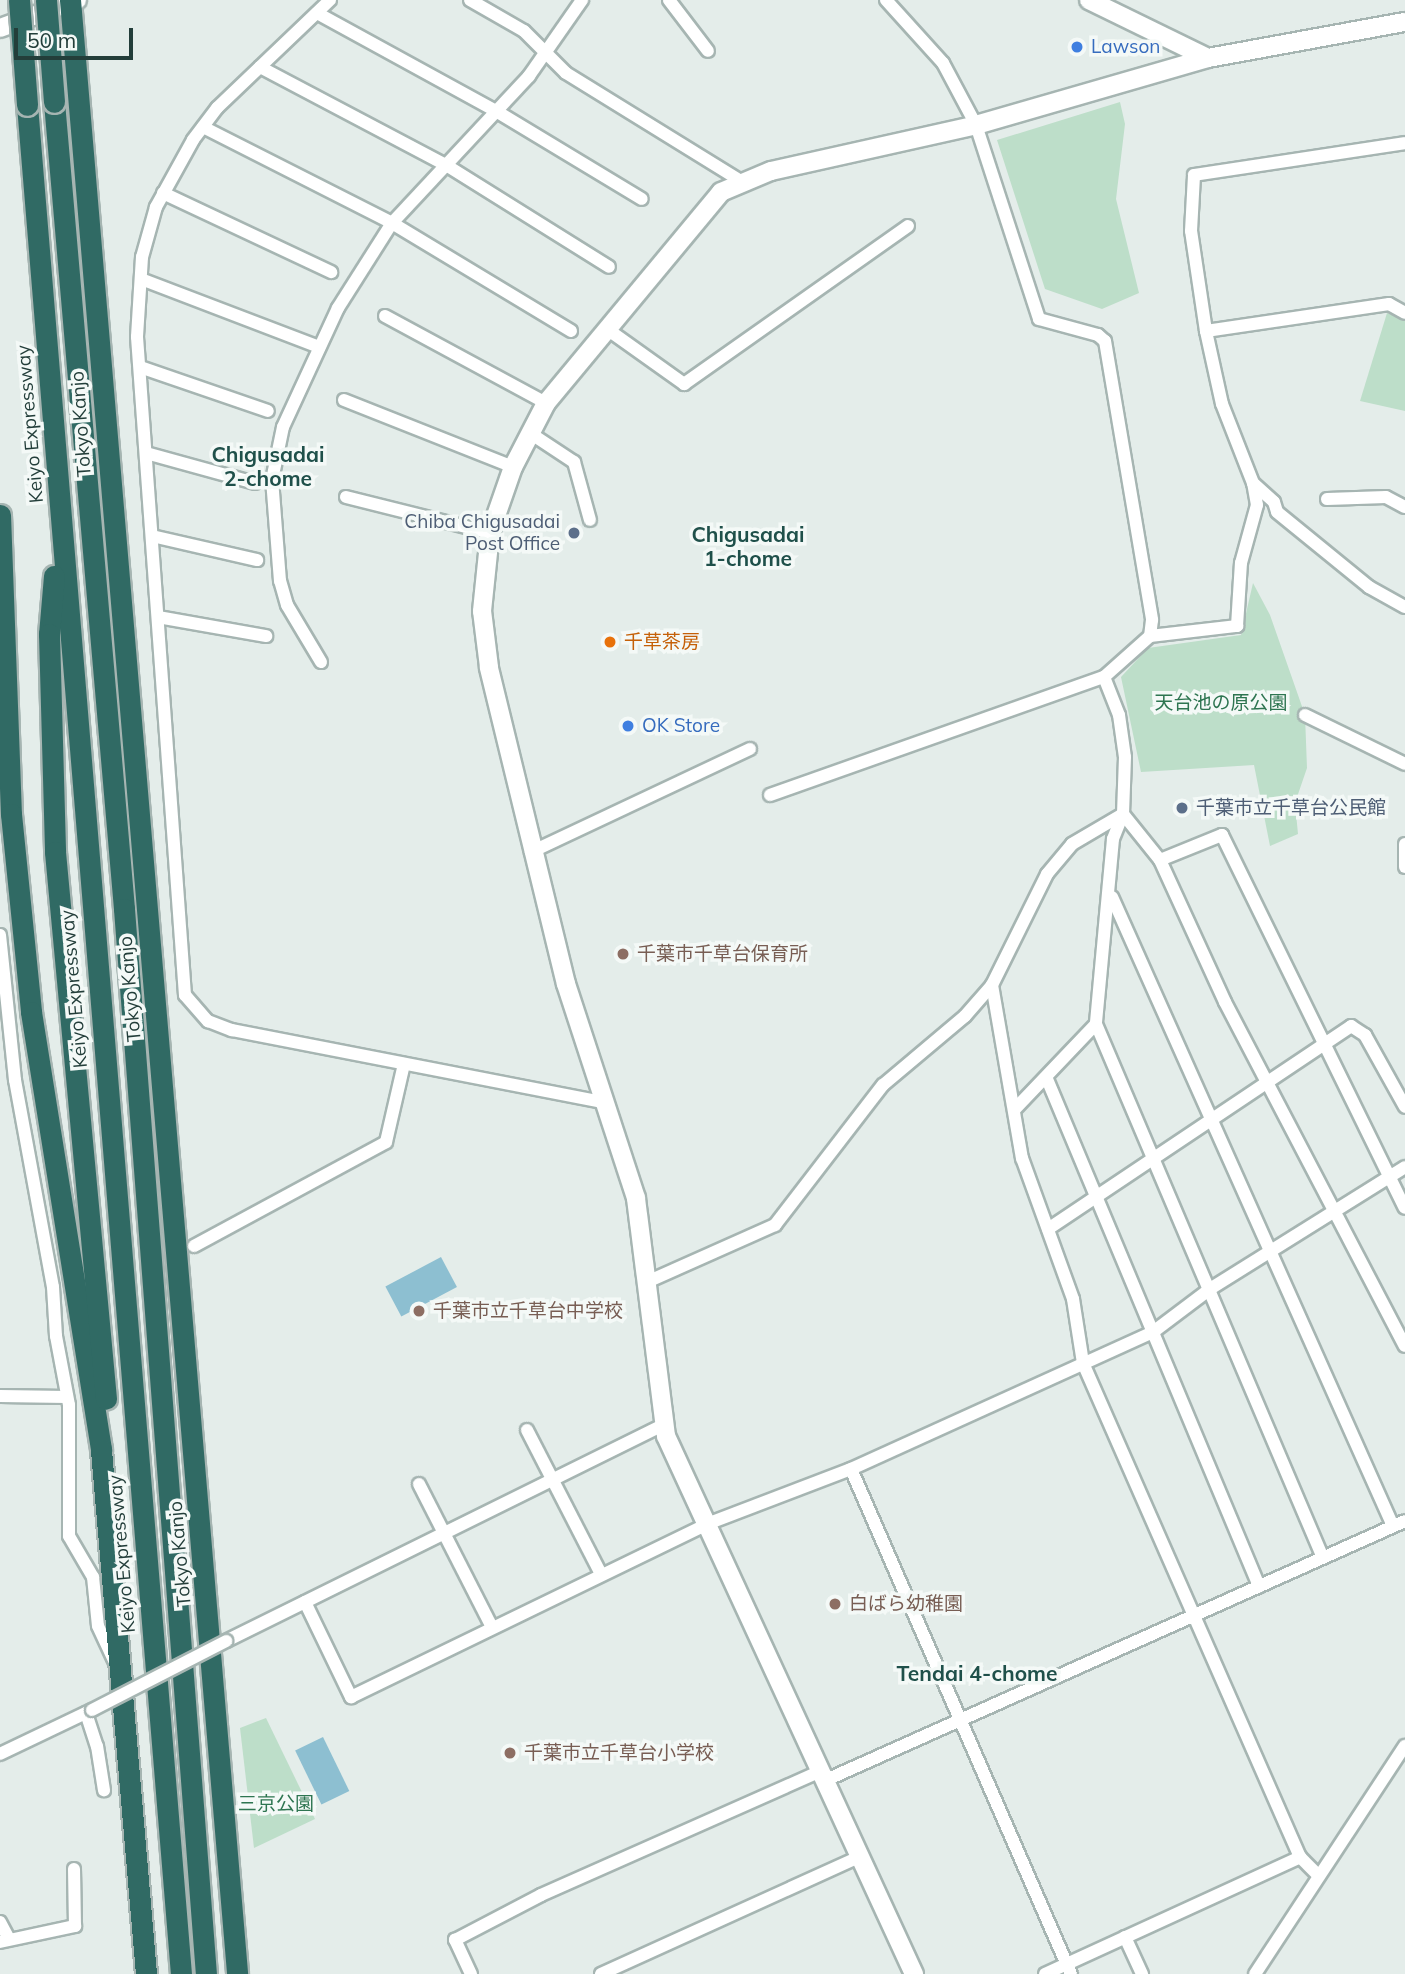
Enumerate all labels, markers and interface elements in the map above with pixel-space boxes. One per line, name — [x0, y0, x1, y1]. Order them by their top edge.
scale bar — [18, 14, 136, 58]
text: 50 m — [27, 27, 76, 53]
place label: Lawson — [1091, 36, 1160, 58]
marker: Lawson — [1069, 39, 1085, 55]
street label: Keiyo Expressway — [12, 344, 48, 504]
street label: Tokyo Kanjo — [66, 370, 96, 478]
district label: Chigusadai 2-chome — [211, 441, 325, 491]
place label: Chiba Chigusadai Post Office — [404, 511, 560, 555]
district label: Chigusadai 1-chome — [691, 521, 805, 571]
marker: Chiba Chigusadai Post Office — [566, 525, 582, 541]
place label: 千草茶房 — [624, 631, 700, 653]
marker: 千草茶房 — [602, 634, 618, 650]
park label: 天台池の原公園 — [1155, 692, 1287, 714]
place label: OK Store — [642, 715, 720, 737]
marker: OK Store — [620, 718, 636, 734]
place label: 千葉市立千草台公民館 — [1196, 797, 1386, 819]
marker: 千葉市立千草台公民館 — [1174, 800, 1190, 816]
street label: Keiyo Expressway — [56, 909, 92, 1069]
street label: Tokyo Kanjo — [114, 935, 146, 1043]
place label: 千葉市千草台保育所 — [637, 943, 808, 965]
marker: 千葉市千草台保育所 — [615, 946, 631, 962]
place label: 千葉市立千草台中学校 — [433, 1300, 623, 1322]
marker: 千葉市立千草台中学校 — [411, 1303, 427, 1319]
street label: Keiyo Expressway — [104, 1474, 140, 1634]
street label: Tokyo Kanjo — [164, 1500, 196, 1608]
place label: 白ばら幼稚園 — [849, 1593, 963, 1615]
marker: 白ばら幼稚園 — [827, 1596, 843, 1612]
district label: Tendai 4-chome — [897, 1660, 1057, 1686]
place label: 千葉市立千草台小学校 — [524, 1742, 714, 1764]
marker: 千葉市立千草台小学校 — [502, 1745, 518, 1761]
park label: 三京公園 — [238, 1793, 314, 1815]

